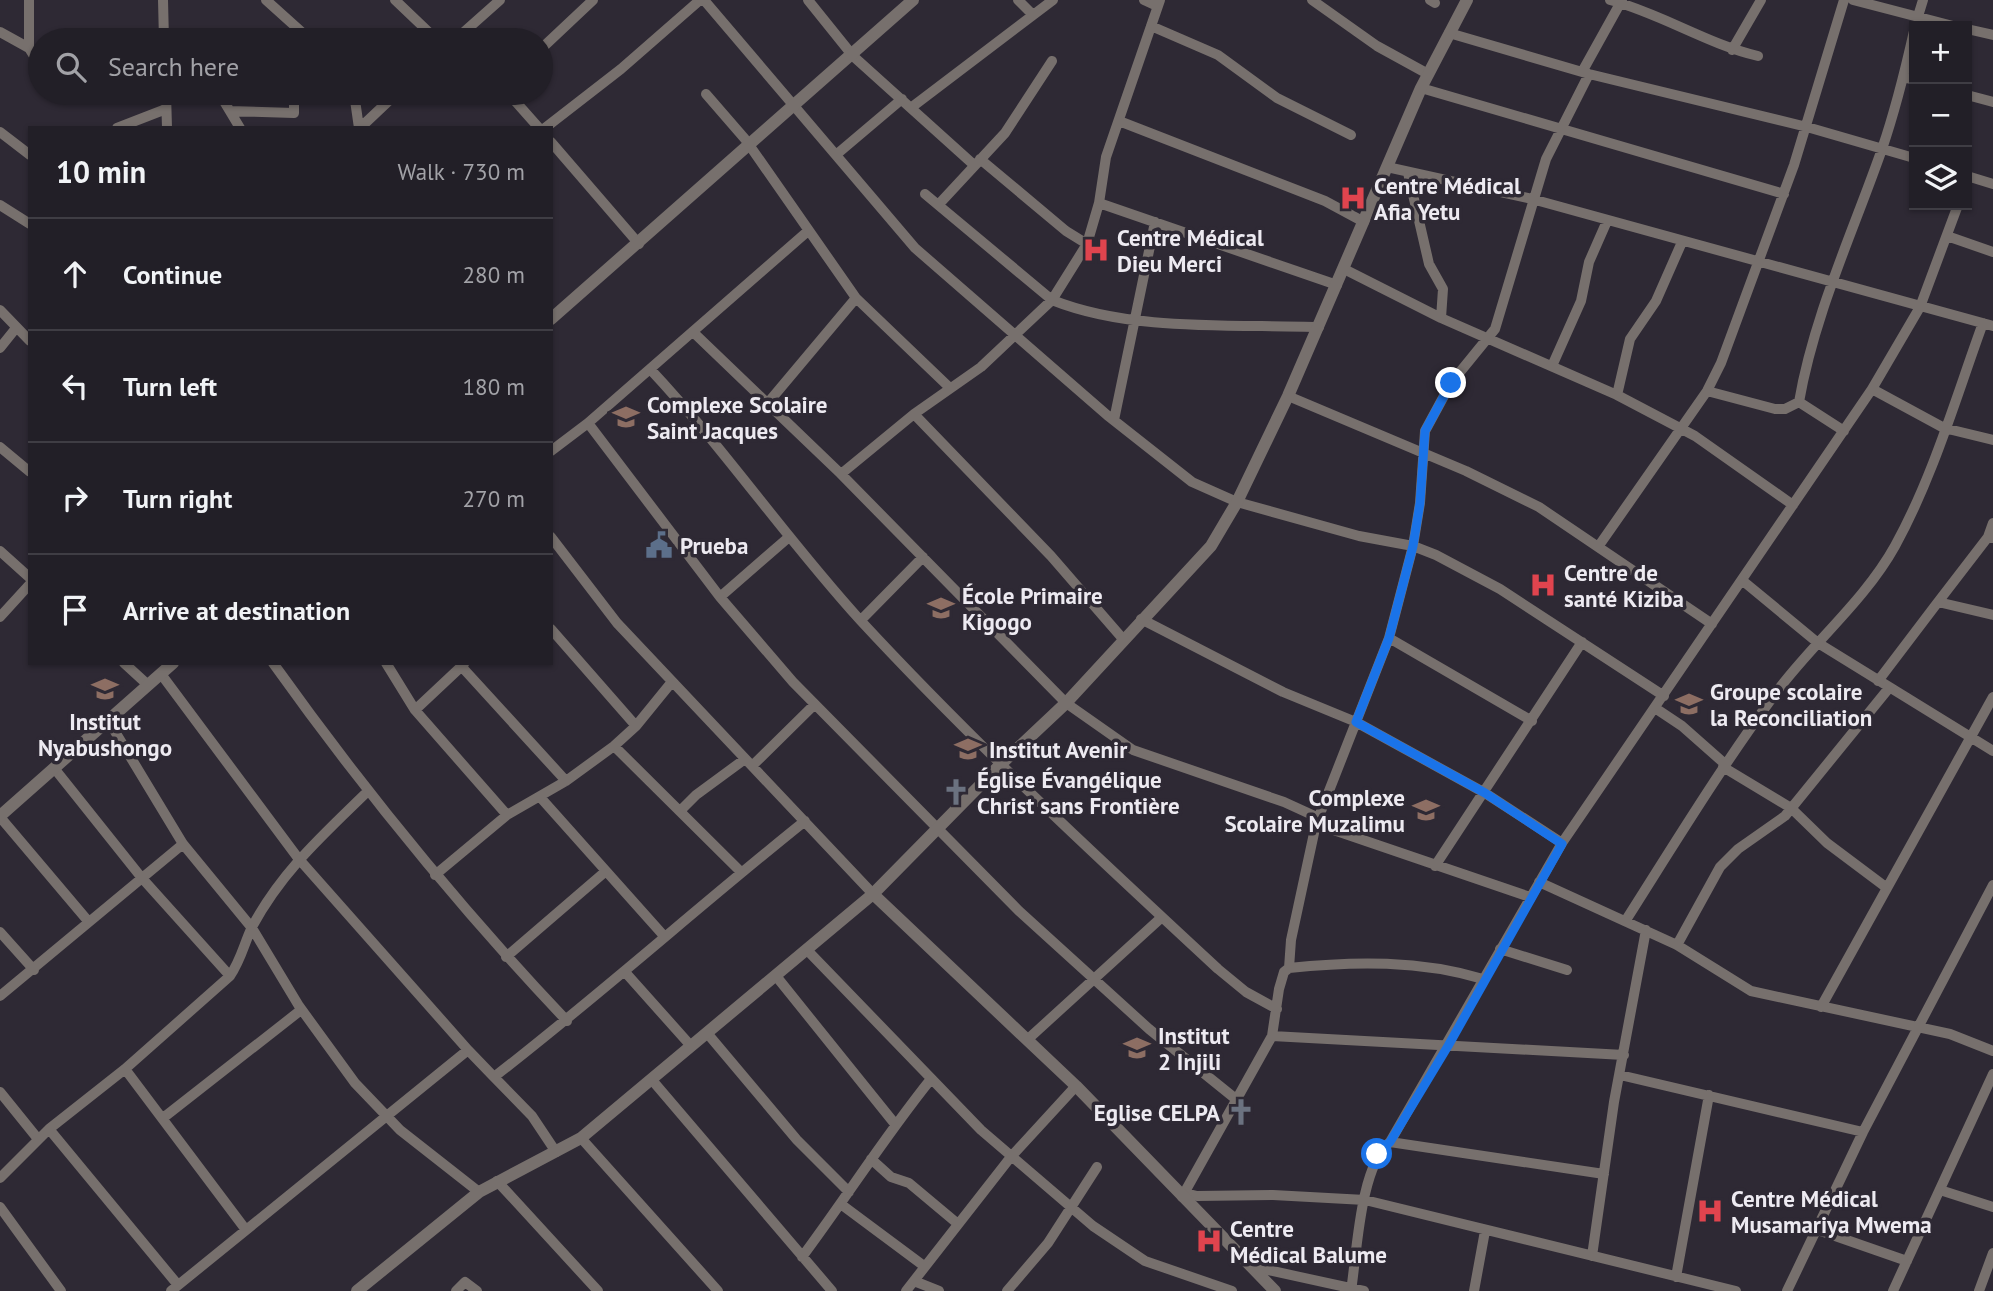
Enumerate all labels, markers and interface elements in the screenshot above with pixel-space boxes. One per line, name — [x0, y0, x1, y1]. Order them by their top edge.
map controls — [1909, 21, 1972, 210]
button: + — [1909, 21, 1972, 84]
search box — [28, 28, 553, 105]
icon: search — [52, 48, 90, 86]
text: Search here — [108, 50, 239, 83]
button: − — [1909, 84, 1972, 147]
button: layers — [1909, 147, 1972, 210]
text: 10 min — [56, 152, 146, 191]
text: Walk · 730 m — [398, 157, 525, 186]
place label: Centre Médical Afia Yetu — [1374, 171, 1521, 226]
hospital icon: Centre Médical Afia Yetu — [1338, 183, 1368, 213]
place label: Centre Médical Dieu Merci — [1117, 223, 1264, 278]
hospital icon: Centre Médical Dieu Merci — [1081, 235, 1111, 265]
icon: ahead — [56, 255, 94, 293]
text: Continue — [123, 258, 222, 291]
text: 280 m — [463, 260, 525, 289]
icon: left — [56, 367, 94, 405]
route end — [1435, 367, 1466, 398]
text: Turn left — [123, 370, 217, 403]
text: 180 m — [463, 372, 525, 401]
place label: Complexe Scolaire Saint Jacques — [647, 390, 828, 445]
school or university icon: Complexe Scolaire Saint Jacques — [611, 402, 641, 432]
icon: right — [56, 479, 94, 517]
text: Turn right — [123, 482, 232, 515]
text: 270 m — [463, 484, 525, 513]
public building icon: Prueba — [644, 530, 674, 560]
place label: Prueba — [680, 531, 748, 560]
place label: Centre de santé Kiziba — [1564, 558, 1684, 613]
hospital icon: Centre de santé Kiziba — [1528, 570, 1558, 600]
place label: École Primaire Kigogo — [962, 581, 1103, 636]
icon: arrive — [56, 591, 94, 629]
school or university icon: École Primaire Kigogo — [926, 593, 956, 623]
text: Arrive at destination — [123, 594, 350, 627]
school or university icon: Institut Nyabushongo — [90, 674, 120, 704]
place label: Groupe scolaire la Reconciliation — [1710, 677, 1872, 732]
school or university icon: Groupe scolaire la Reconciliation — [1674, 689, 1704, 719]
place label: Institut Nyabushongo — [38, 707, 172, 762]
school or university icon: Institut Avenir — [953, 734, 983, 764]
place label: Institut Avenir — [989, 735, 1128, 764]
place label: Église Évangélique Christ sans Frontière — [977, 765, 1180, 820]
church icon: Église Évangélique Christ sans Frontière — [941, 777, 971, 807]
place label: Complexe Scolaire Muzalimu — [1224, 783, 1405, 838]
school or university icon: Complexe Scolaire Muzalimu — [1411, 795, 1441, 825]
place label: Institut 2 Injili — [1158, 1021, 1229, 1076]
school or university icon: Institut 2 Injili — [1122, 1033, 1152, 1063]
church icon: Eglise CELPA — [1226, 1097, 1256, 1127]
place label: Eglise CELPA — [1094, 1098, 1220, 1127]
route start — [1361, 1138, 1392, 1169]
place label: Centre Médical Musamariya Mwema — [1731, 1184, 1932, 1239]
hospital icon: Centre Médical Musamariya Mwema — [1695, 1196, 1725, 1226]
place label: Centre Médical Balume — [1230, 1214, 1387, 1269]
hospital icon: Centre Médical Balume — [1194, 1226, 1224, 1256]

